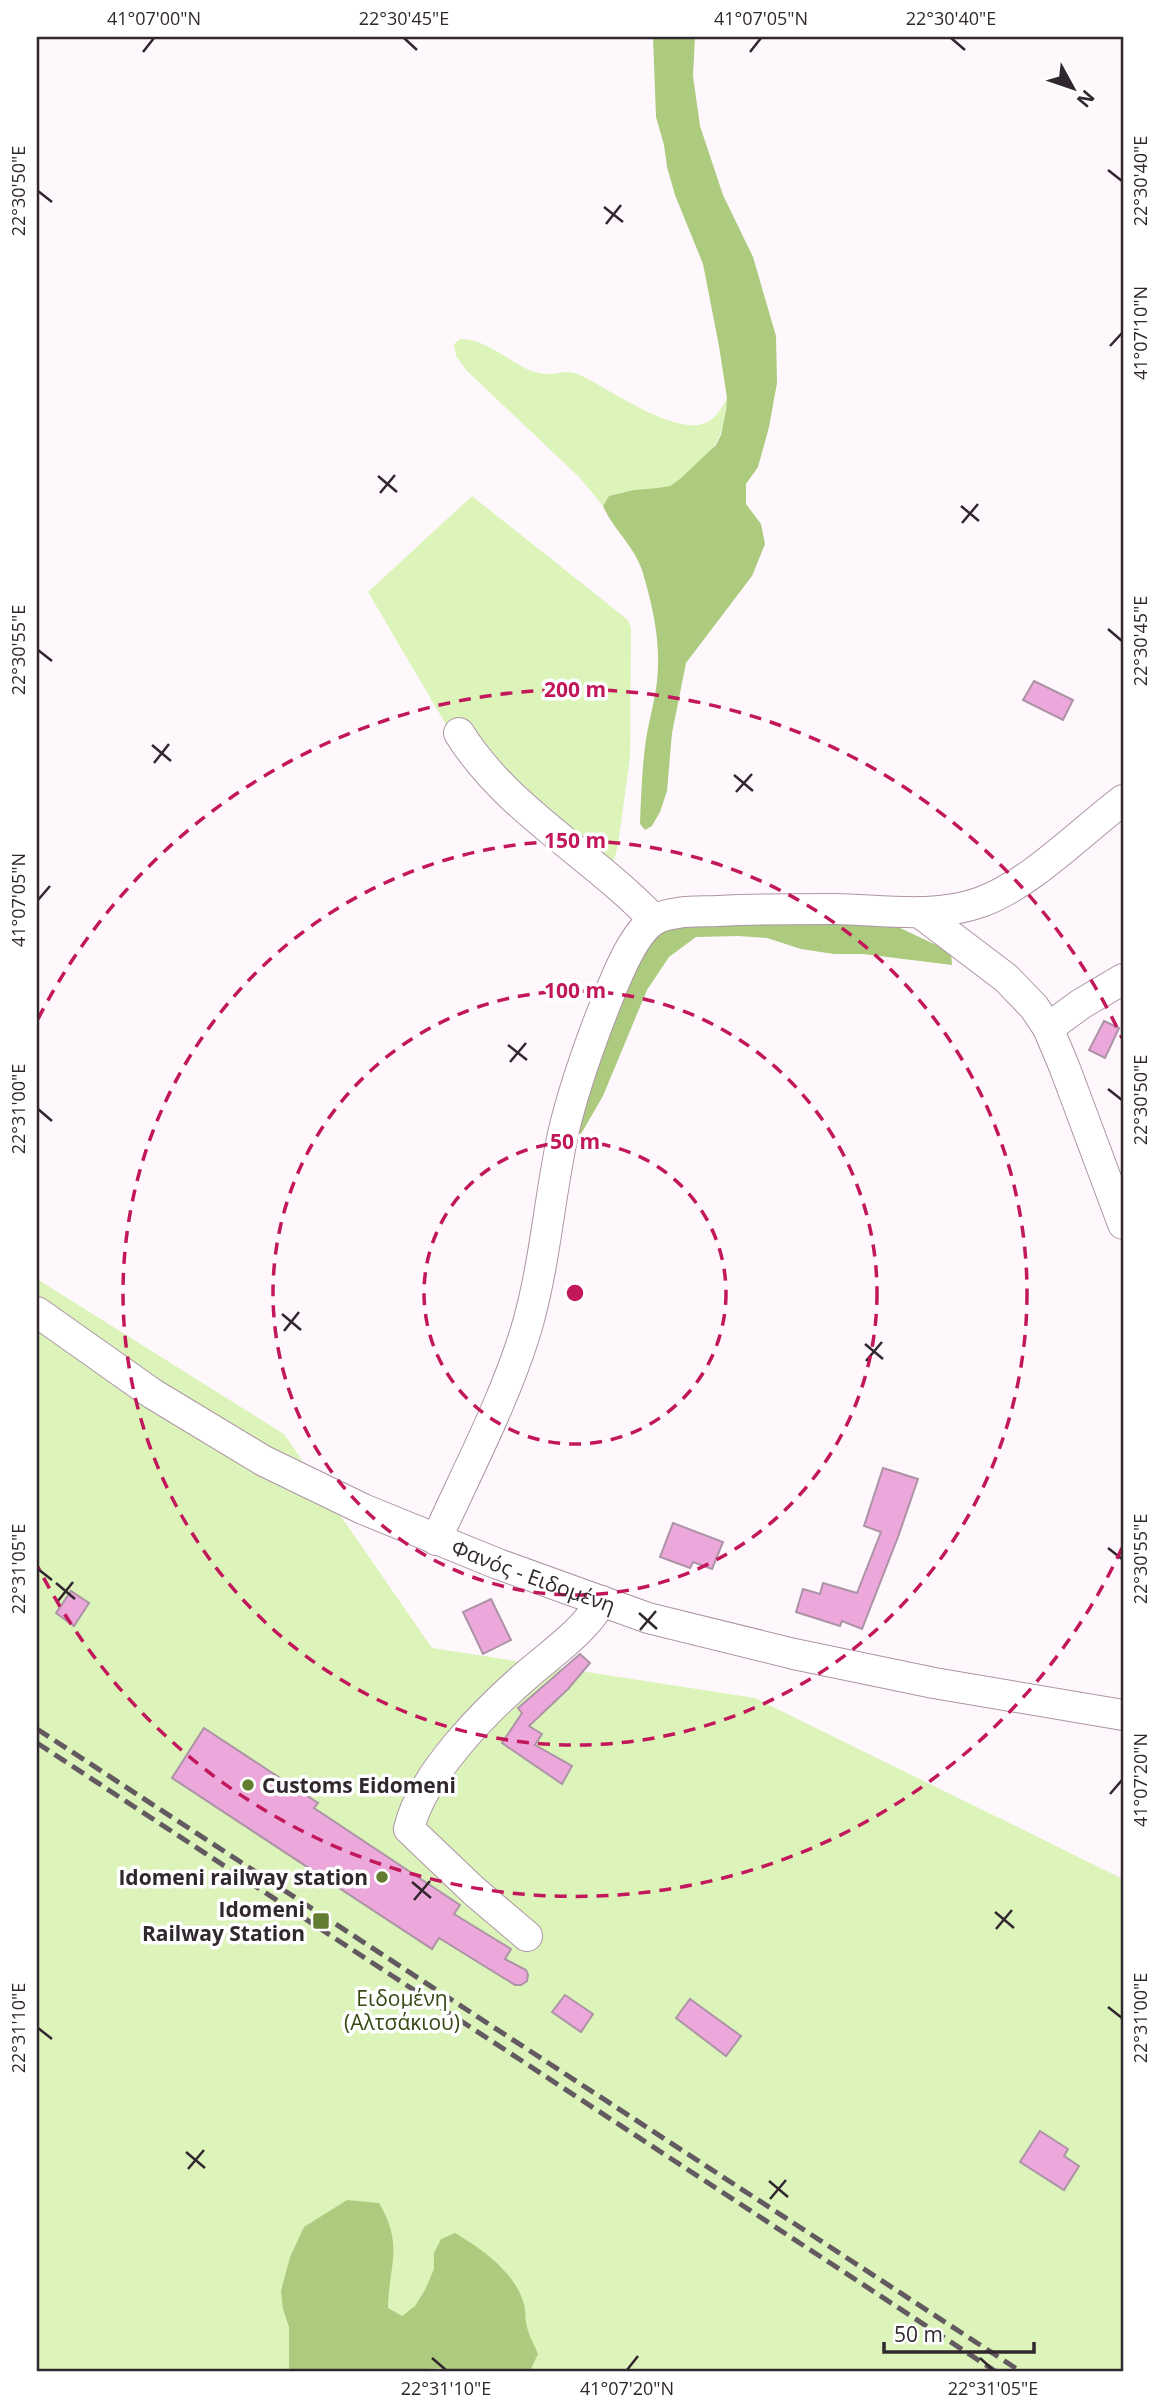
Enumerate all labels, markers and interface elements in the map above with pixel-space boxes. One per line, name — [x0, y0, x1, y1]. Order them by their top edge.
text: 41°07'00"N — [107, 6, 201, 30]
text: 22°30'45"E — [359, 6, 449, 30]
text: 41°07'05"N — [714, 6, 808, 30]
text: 22°30'40"E — [906, 6, 996, 30]
north arrow — [1038, 52, 1108, 122]
text: N — [1071, 85, 1101, 113]
text: 22°30'40"E — [1128, 136, 1152, 226]
text: 22°30'50"E — [6, 146, 30, 236]
text: 41°07'10"N — [1128, 286, 1152, 380]
text: 22°30'45"E — [1128, 596, 1152, 686]
text: 22°30'55"E — [6, 605, 30, 695]
text: 200 m — [544, 675, 606, 703]
text: 150 m — [544, 826, 606, 854]
text: 41°07'05"N — [6, 853, 30, 947]
text: 100 m — [544, 976, 606, 1004]
text: 22°30'50"E — [1128, 1055, 1152, 1145]
text: 22°31'00"E — [6, 1064, 30, 1154]
text: 50 m — [550, 1127, 600, 1155]
centre of rings — [563, 1281, 587, 1305]
text: 22°30'55"E — [1128, 1514, 1152, 1604]
text: 22°31'05"E — [6, 1524, 30, 1614]
street label: Φανός - Ειδομένη — [447, 1533, 619, 1619]
text: 41°07'20"N — [1128, 1733, 1152, 1827]
place label: Customs Eidomeni — [262, 1771, 456, 1799]
marker: Customs Eidomeni — [240, 1777, 256, 1793]
place label: Idomeni railway station — [118, 1863, 368, 1891]
marker: Idomeni railway station — [374, 1869, 390, 1885]
place label: Idomeni Railway Station — [142, 1895, 305, 1947]
marker: Idomeni Railway Station — [311, 1911, 331, 1931]
text: 22°31'00"E — [1128, 1973, 1152, 2063]
text: 22°31'10"E — [6, 1983, 30, 2073]
park label: Ειδομένη (Αλτσάκιου) — [344, 1984, 460, 2036]
scale bar — [884, 2310, 1034, 2354]
text: 50 m — [894, 2320, 943, 2348]
text: 22°31'10"E — [401, 2376, 491, 2400]
text: 41°07'20"N — [580, 2376, 674, 2400]
text: 22°31'05"E — [948, 2376, 1038, 2400]

